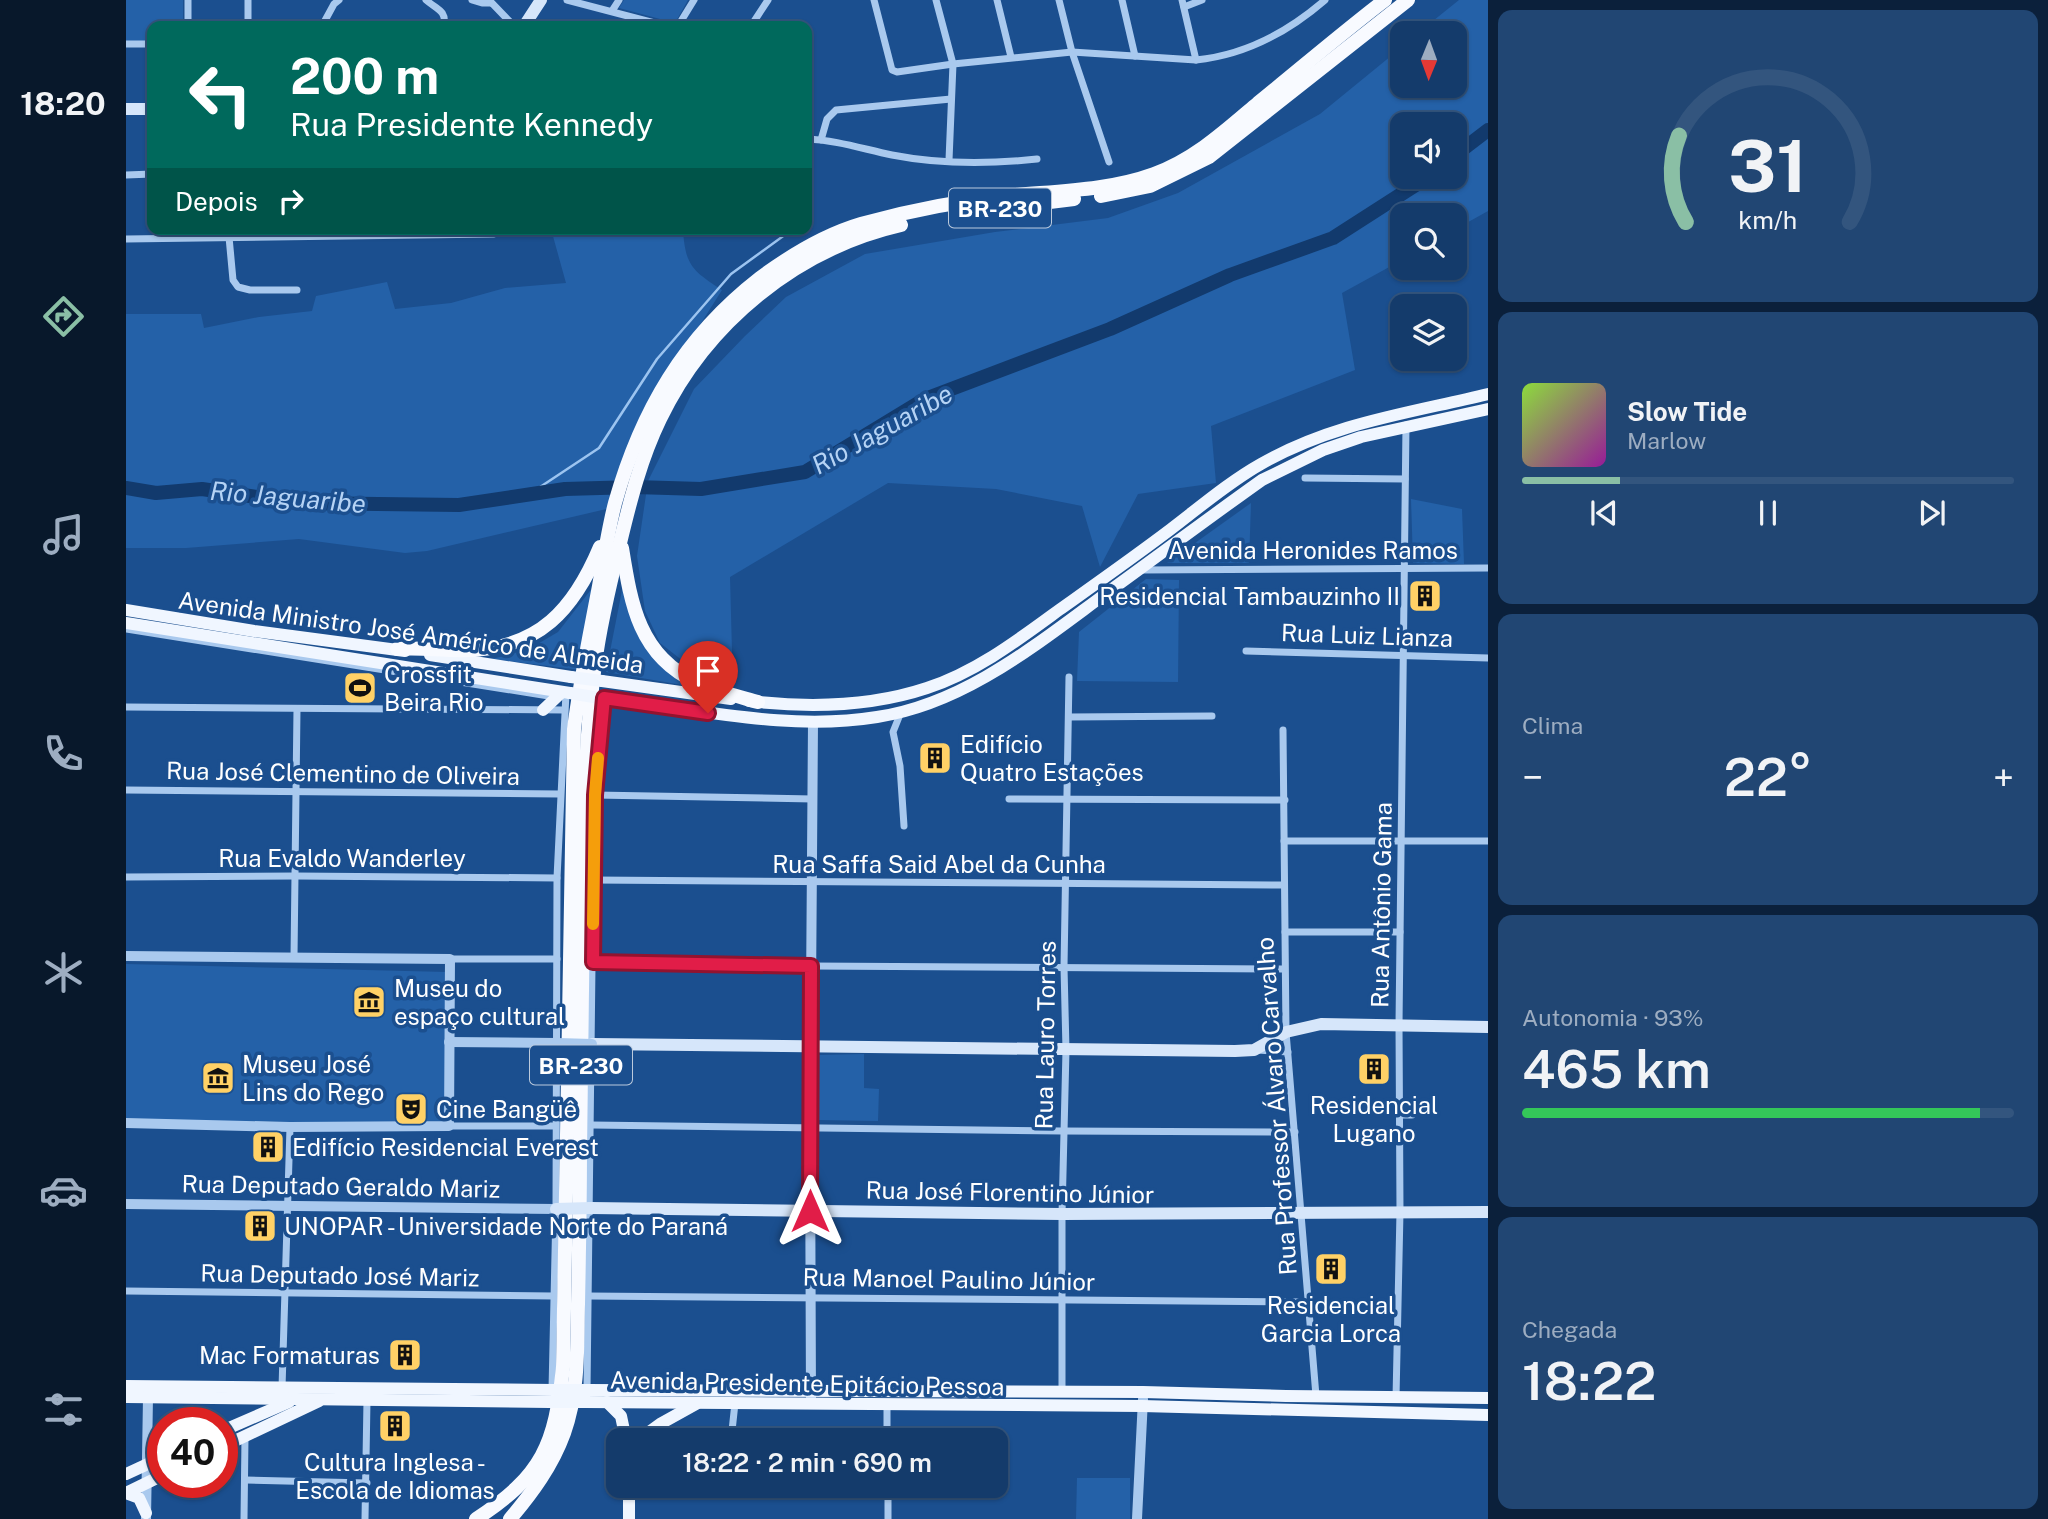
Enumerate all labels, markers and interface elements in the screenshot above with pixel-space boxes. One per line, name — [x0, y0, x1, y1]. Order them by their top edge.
north arrow — [1390, 21, 1466, 98]
map controls — [1390, 21, 1467, 371]
text: 200 m — [290, 47, 439, 105]
icon: left — [175, 49, 266, 140]
text: 18:20 — [20, 85, 106, 122]
text: Rua Presidente Kennedy — [290, 106, 653, 143]
button: sound — [1390, 112, 1467, 189]
text: 31 — [1728, 123, 1808, 208]
icon: right — [272, 182, 310, 220]
text: Depois — [175, 186, 258, 217]
road number: BR-230 — [949, 188, 1051, 228]
button: search — [1390, 203, 1467, 280]
text: km/h — [1739, 205, 1797, 235]
icon: directions — [39, 292, 88, 341]
button: layers — [1390, 294, 1467, 371]
water label: Rio Jaguaribe — [806, 378, 958, 480]
text: Slow Tide — [1627, 396, 1747, 427]
text: Marlow — [1627, 427, 1706, 454]
water label: Rio Jaguaribe — [209, 475, 367, 519]
icon: previous — [1585, 494, 1623, 532]
icon: pause — [1749, 494, 1787, 532]
icon: next — [1913, 494, 1951, 532]
icon: music — [39, 510, 88, 559]
street label: Avenida Heronides Ramos — [1168, 536, 1458, 564]
building icon: Residencial Tambauzinho II — [1406, 577, 1444, 615]
place label: Residencial Tambauzinho II — [1099, 582, 1400, 610]
street label: Avenida Ministro José Américo de Almeida — [177, 585, 645, 679]
street label: Rua Luiz Lianza — [1280, 618, 1454, 652]
pin — [678, 641, 738, 713]
icon: arrive — [689, 652, 727, 690]
place label: Crossfit Beira Rio — [384, 660, 484, 716]
sports icon: Crossfit Beira Rio — [341, 669, 379, 707]
text: Clima — [1522, 712, 1583, 739]
icon: phone — [39, 729, 88, 778]
place label: Edifício Quatro Estações — [960, 730, 1144, 786]
building icon: Edifício Quatro Estações — [916, 739, 954, 777]
text: 22° — [1724, 747, 1812, 808]
text: − — [1522, 755, 1543, 800]
text: + — [1993, 755, 2014, 800]
street label: Rua José Clementino de Oliveira — [166, 756, 520, 790]
street label: Rua Antônio Gama — [1365, 802, 1397, 1008]
street label: Rua Evaldo Wanderley — [218, 844, 466, 872]
street label: Rua Saffa Said Abel da Cunha — [772, 850, 1106, 878]
street label: Rua Professor Álvaro Carvalho — [1250, 936, 1302, 1276]
street label: Rua Lauro Torres — [1029, 940, 1061, 1130]
icon: climate — [39, 948, 88, 997]
place label: Museu do espaço cultural — [394, 974, 565, 1030]
museum icon: Museu do espaço cultural — [350, 983, 388, 1021]
text: Autonomia · 93% — [1522, 1004, 1704, 1031]
text: 465 km — [1522, 1039, 1711, 1100]
road number: BR-230 — [530, 1046, 632, 1084]
place label: Museu José Lins do Rego — [242, 1050, 384, 1106]
building icon: Residencial Lugano — [1355, 1050, 1393, 1088]
museum icon: Museu José Lins do Rego — [199, 1059, 237, 1097]
theatre icon: Cine Bangüê — [392, 1090, 430, 1128]
place label: Residencial Lugano — [1310, 1091, 1438, 1147]
place label: Cine Bangüê — [436, 1095, 577, 1123]
building icon: Edifício Residencial Everest — [249, 1128, 287, 1166]
place label: Edifício Residencial Everest — [292, 1133, 599, 1161]
icon: car — [39, 1166, 88, 1215]
street label: Rua Deputado Geraldo Mariz — [182, 1169, 500, 1203]
position arrow — [773, 1174, 847, 1248]
street label: Rua José Florentino Júnior — [865, 1175, 1155, 1209]
building icon: UNOPAR - Universidade Norte do Paraná — [241, 1207, 279, 1245]
place label: UNOPAR - Universidade Norte do Paraná — [284, 1212, 728, 1240]
building icon: Residencial Garcia Lorca — [1312, 1250, 1350, 1288]
street label: Rua Deputado José Mariz — [200, 1259, 480, 1291]
street label: Rua Manoel Paulino Júnior — [802, 1262, 1096, 1296]
place label: Residencial Garcia Lorca — [1261, 1291, 1401, 1347]
text: Chegada — [1522, 1316, 1617, 1343]
building icon: Mac Formaturas — [386, 1336, 424, 1374]
place label: Mac Formaturas — [199, 1341, 380, 1369]
text: 18:22 — [1522, 1351, 1656, 1412]
street label: Avenida Presidente Epitácio Pessoa — [609, 1366, 1005, 1400]
icon: filters — [39, 1385, 88, 1434]
speed limit sign: 40 — [147, 1407, 238, 1498]
building icon: Cultura Inglesa - Escola de Idiomas — [376, 1407, 414, 1445]
text: 18:22 · 2 min · 690 m — [682, 1447, 932, 1478]
place label: Cultura Inglesa - Escola de Idiomas — [295, 1448, 495, 1504]

